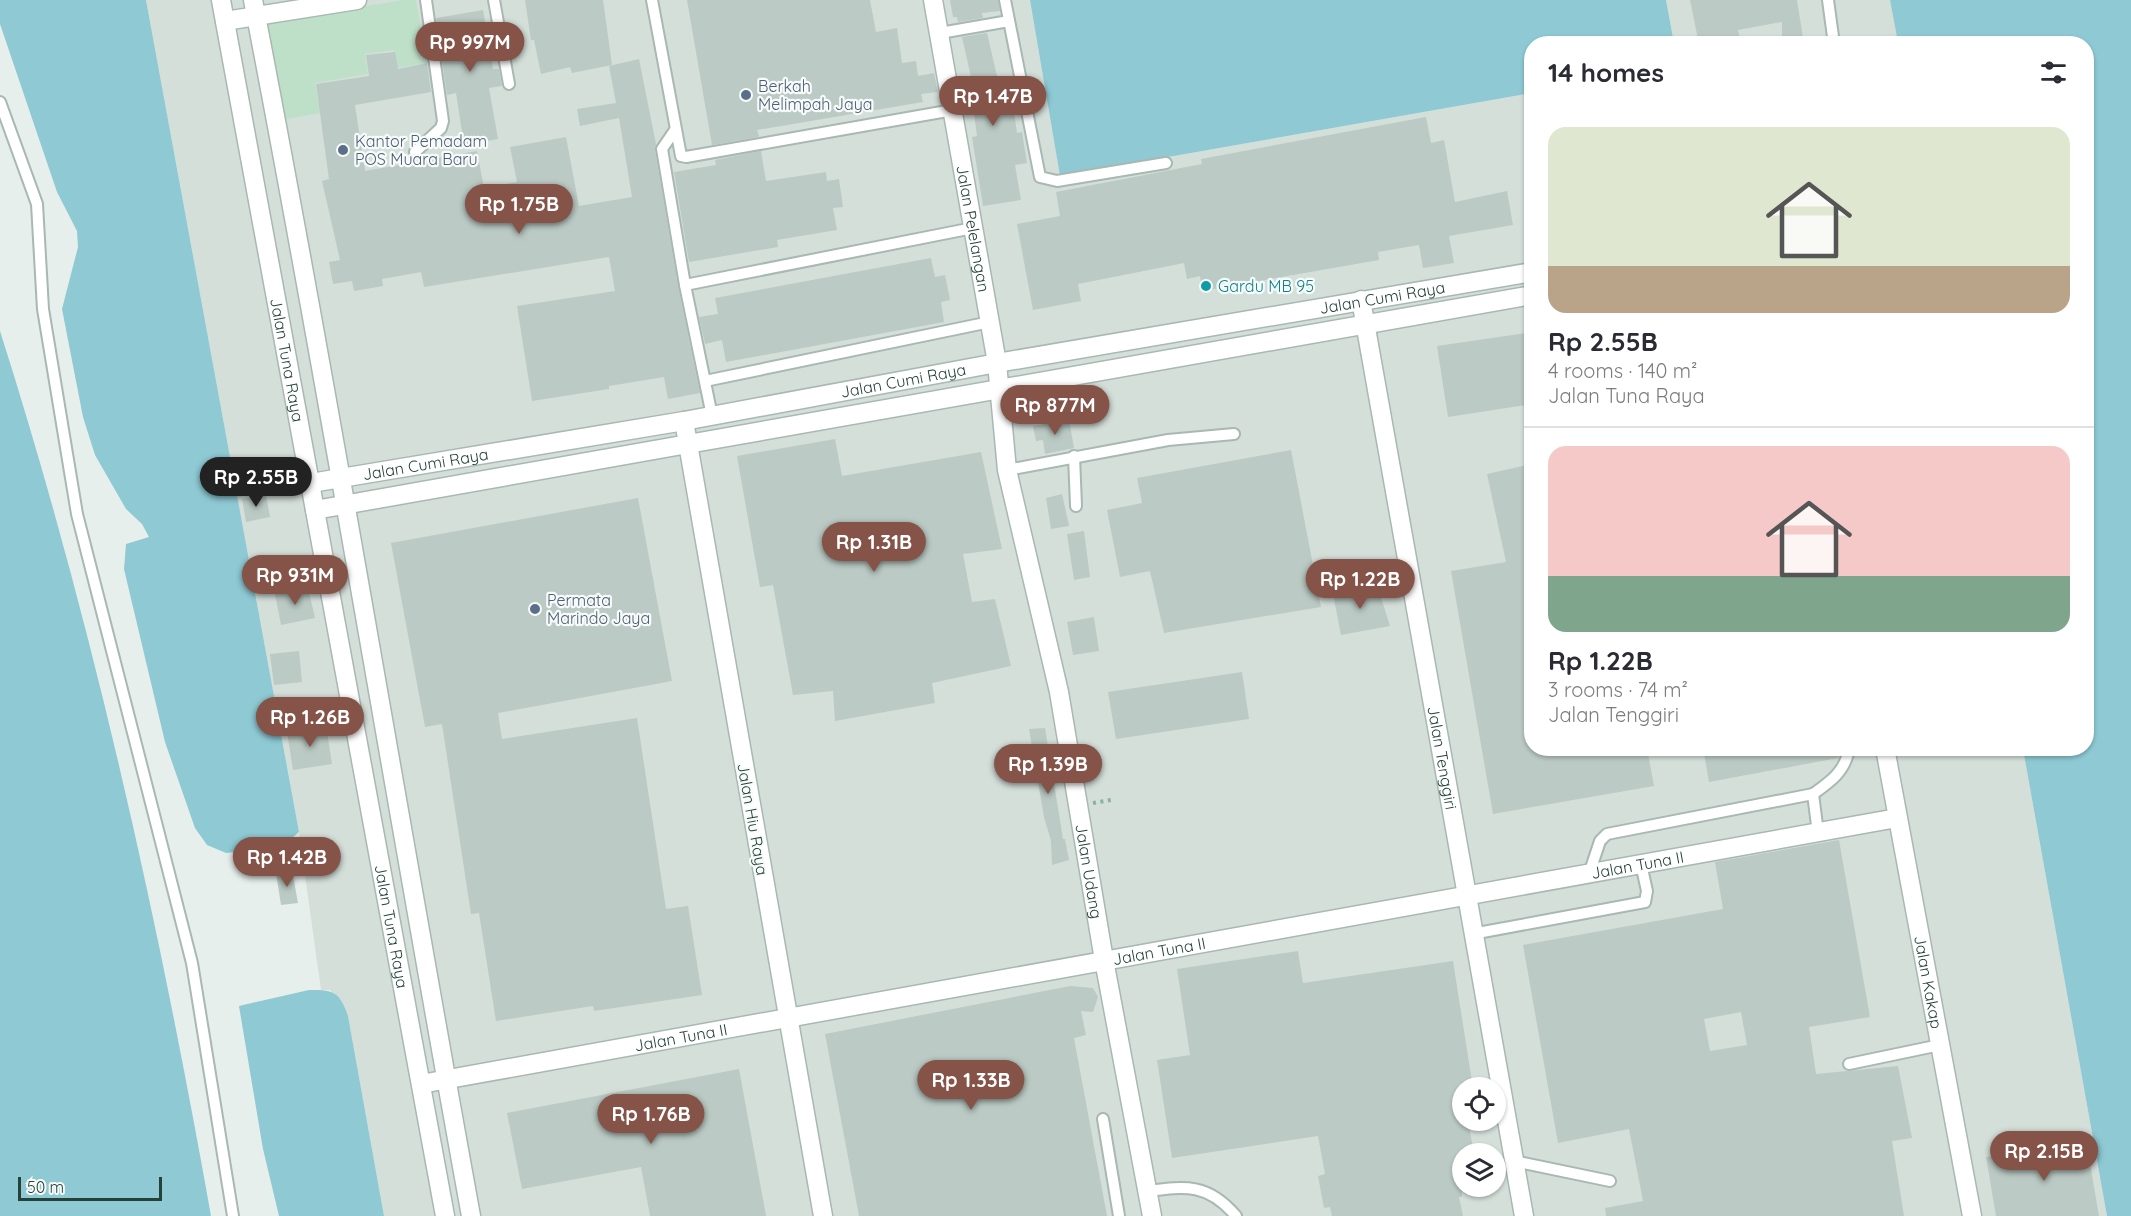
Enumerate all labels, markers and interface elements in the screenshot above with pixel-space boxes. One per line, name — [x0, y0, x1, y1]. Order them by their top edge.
pin: Rp 997M — [415, 22, 525, 73]
text: Rp 997M — [429, 29, 511, 54]
text: 14 homes — [1548, 56, 1664, 89]
icon: filters — [2037, 56, 2070, 89]
place label: Berkah Melimpah Jaya — [758, 76, 872, 114]
pin: Rp 1.47B — [931, 76, 1055, 127]
text: Rp 1.47B — [953, 83, 1033, 108]
marker: Berkah Melimpah Jaya — [739, 88, 753, 102]
place label: Kantor Pemadam POS Muara Baru — [355, 131, 487, 169]
marker: Kantor Pemadam POS Muara Baru — [336, 143, 350, 157]
street label: Jalan Pelelangan — [952, 164, 994, 293]
icon: home — [1755, 166, 1863, 274]
pin: Rp 1.75B — [457, 184, 581, 235]
text: Rp 1.75B — [479, 191, 559, 216]
place label: Gardu MB 95 — [1218, 276, 1314, 296]
street label: Jalan Cumi Raya — [1318, 277, 1446, 318]
marker: Gardu MB 95 — [1199, 279, 1213, 293]
street label: Jalan Tuna Raya — [266, 296, 308, 423]
text: Rp 2.55B — [1548, 325, 1658, 358]
text: 4 rooms · 140 m² — [1548, 358, 1697, 383]
street label: Jalan Cumi Raya — [839, 359, 968, 402]
text: Jalan Tuna Raya — [1548, 383, 1705, 408]
pin: Rp 877M — [1000, 385, 1110, 436]
text: Rp 877M — [1014, 392, 1096, 417]
street label: Jalan Cumi Raya — [361, 444, 490, 484]
pin: Rp 2.55B — [194, 457, 318, 508]
text: Rp 2.55B — [214, 464, 298, 489]
icon: home — [1755, 485, 1863, 593]
pin: Rp 1.31B — [812, 522, 936, 573]
text: Rp 1.31B — [836, 529, 912, 554]
pin: Rp 931M — [240, 555, 350, 606]
pin: Rp 1.22B — [1298, 559, 1422, 610]
text: Rp 931M — [256, 562, 334, 587]
text: Rp 1.22B — [1320, 566, 1400, 591]
place label: Permata Marindo Jaya — [547, 590, 650, 628]
marker: Permata Marindo Jaya — [528, 602, 542, 616]
text: Rp 1.22B — [1548, 644, 1653, 677]
text: 3 rooms · 74 m² — [1548, 677, 1688, 702]
pin: Rp 1.26B — [248, 697, 372, 748]
text: Jalan Tenggiri — [1548, 702, 1679, 727]
text: Rp 1.26B — [270, 704, 350, 729]
street label: Jalan Tenggiri — [1423, 704, 1462, 811]
pin: Rp 1.39B — [986, 744, 1110, 795]
text: Rp 1.39B — [1008, 751, 1088, 776]
street label: Jalan Hiu Raya — [733, 761, 773, 877]
street label: Jalan Udang — [1071, 822, 1107, 920]
pin: Rp 1.42B — [225, 837, 349, 888]
text: Rp 1.42B — [247, 844, 327, 869]
street label: Jalan Tuna II — [1589, 847, 1685, 883]
street label: Jalan Tuna Raya — [370, 863, 413, 990]
street label: Jalan Tuna II — [1111, 933, 1207, 969]
street label: Jalan Kakap — [1910, 934, 1947, 1030]
street label: Jalan Tuna II — [633, 1019, 729, 1055]
pin: Rp 1.33B — [909, 1060, 1033, 1111]
text: Rp 1.33B — [931, 1067, 1011, 1092]
map controls — [1452, 1077, 1506, 1197]
button: locate — [1452, 1077, 1506, 1131]
pin: Rp 1.76B — [589, 1094, 713, 1145]
text: Rp 1.76B — [611, 1101, 691, 1126]
pin: Rp 2.15B — [1982, 1131, 2106, 1182]
text: Rp 2.15B — [2004, 1138, 2084, 1163]
button: layers — [1452, 1143, 1506, 1197]
scale bar — [18, 1174, 162, 1202]
text: 50 m — [27, 1177, 64, 1197]

